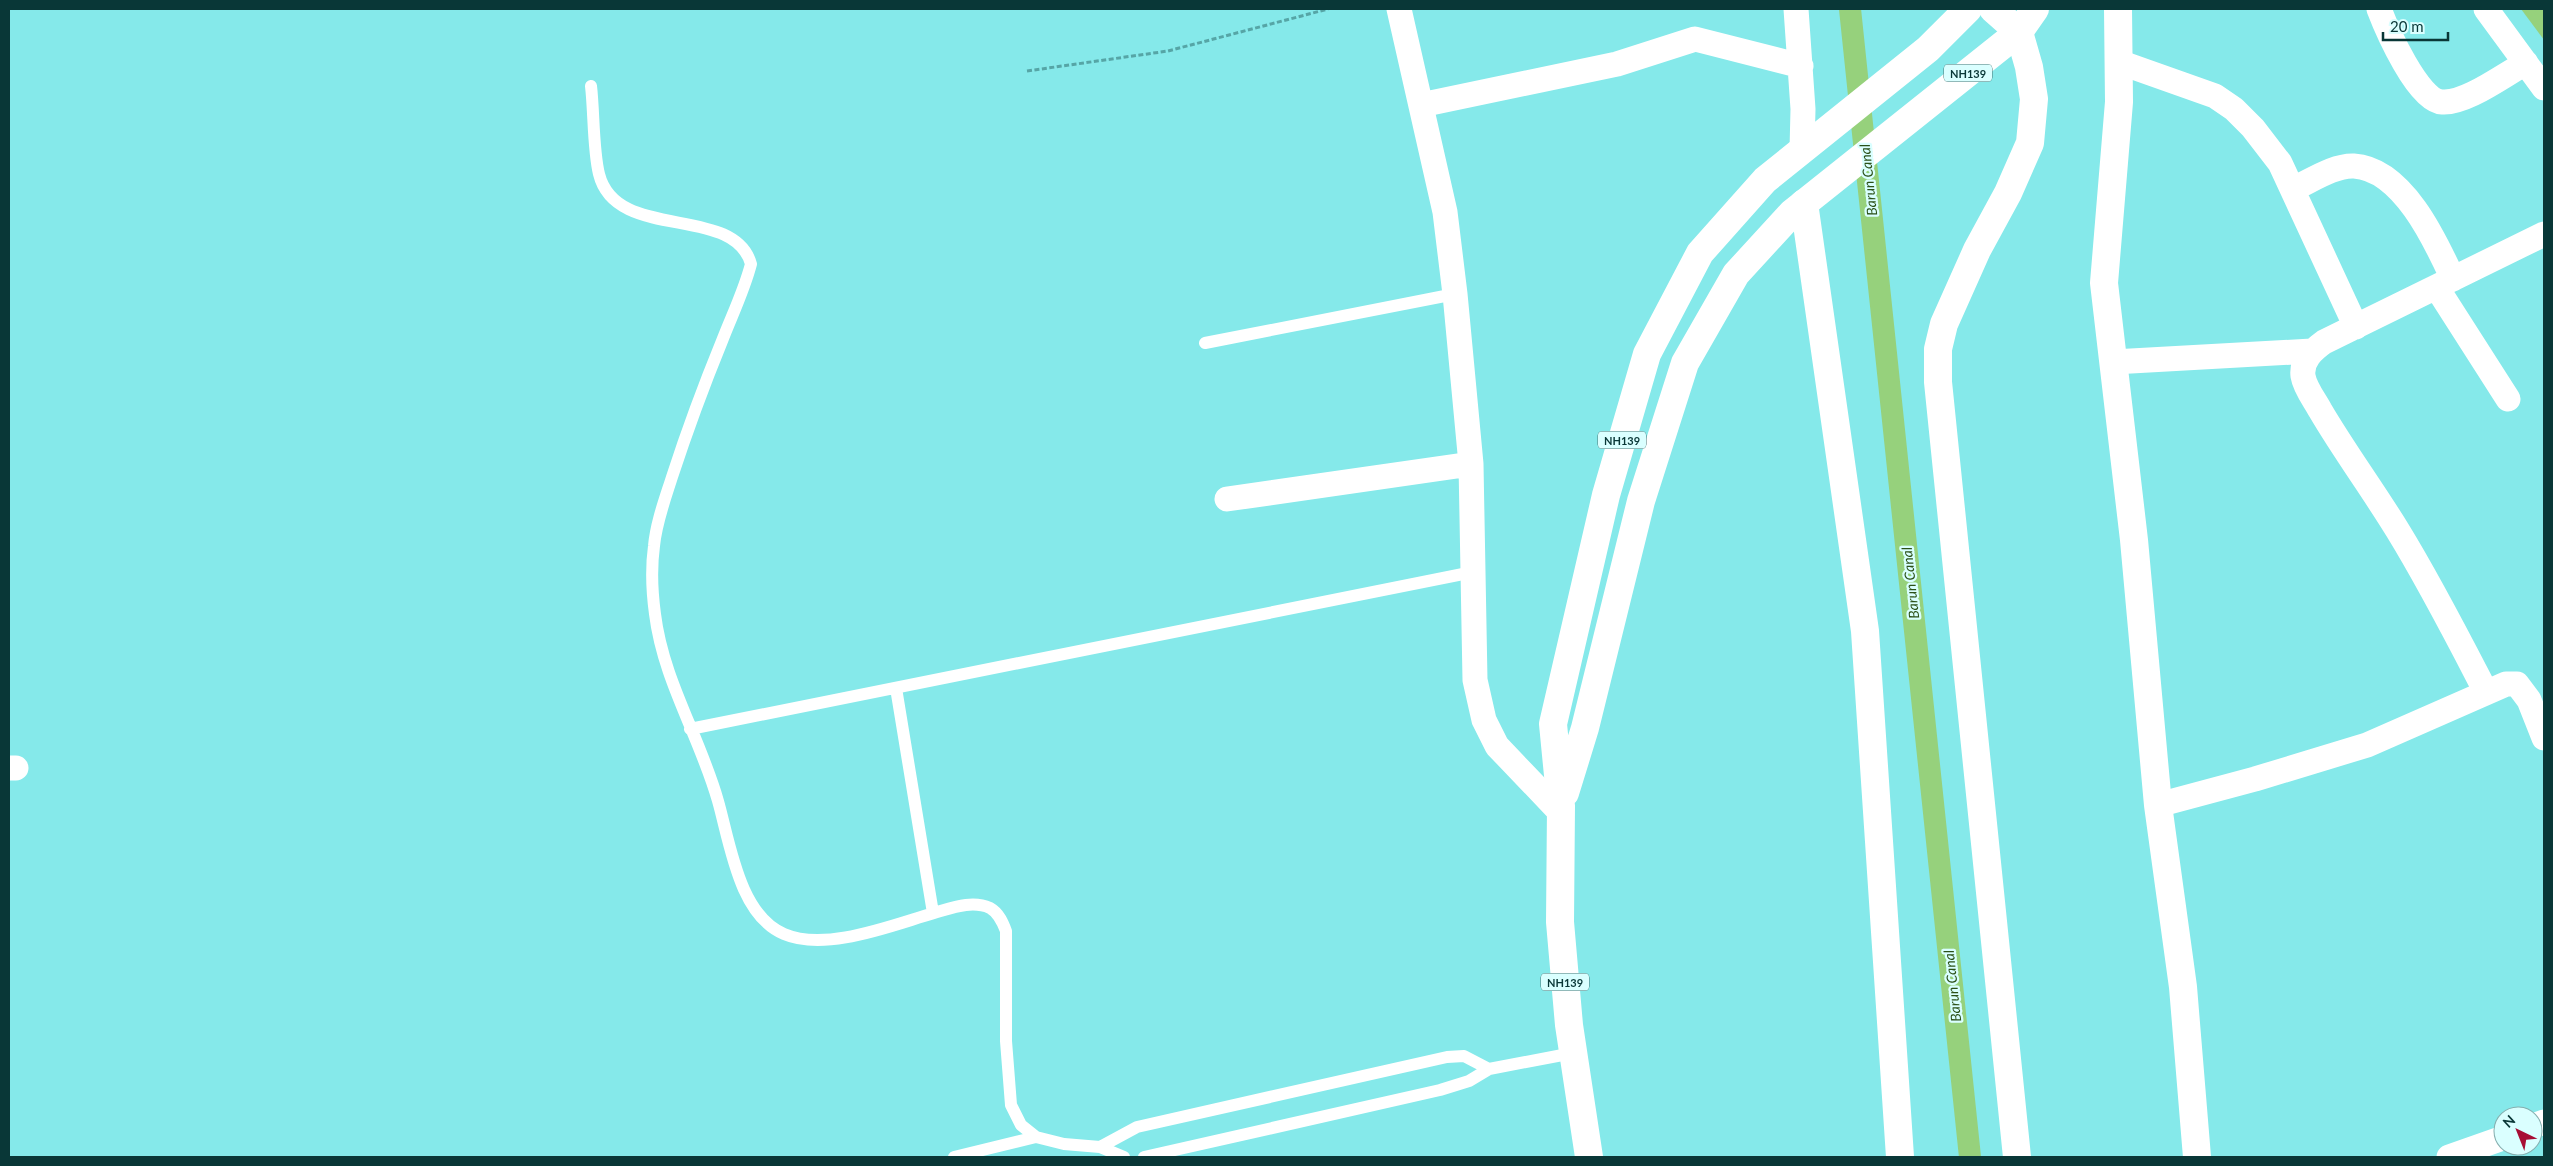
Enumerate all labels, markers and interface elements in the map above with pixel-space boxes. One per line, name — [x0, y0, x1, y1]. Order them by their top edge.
scale bar — [2383, 10, 2448, 42]
text: 20 m — [2390, 17, 2424, 35]
road number: NH139 — [1944, 64, 1992, 82]
water label: Barun Canal — [1856, 143, 1880, 217]
road number: NH139 — [1598, 432, 1646, 448]
water label: Barun Canal — [1898, 546, 1922, 620]
water label: Barun Canal — [1940, 949, 1964, 1023]
road number: NH139 — [1541, 974, 1589, 990]
north arrow — [2493, 1106, 2543, 1156]
text: N — [2499, 1111, 2519, 1131]

